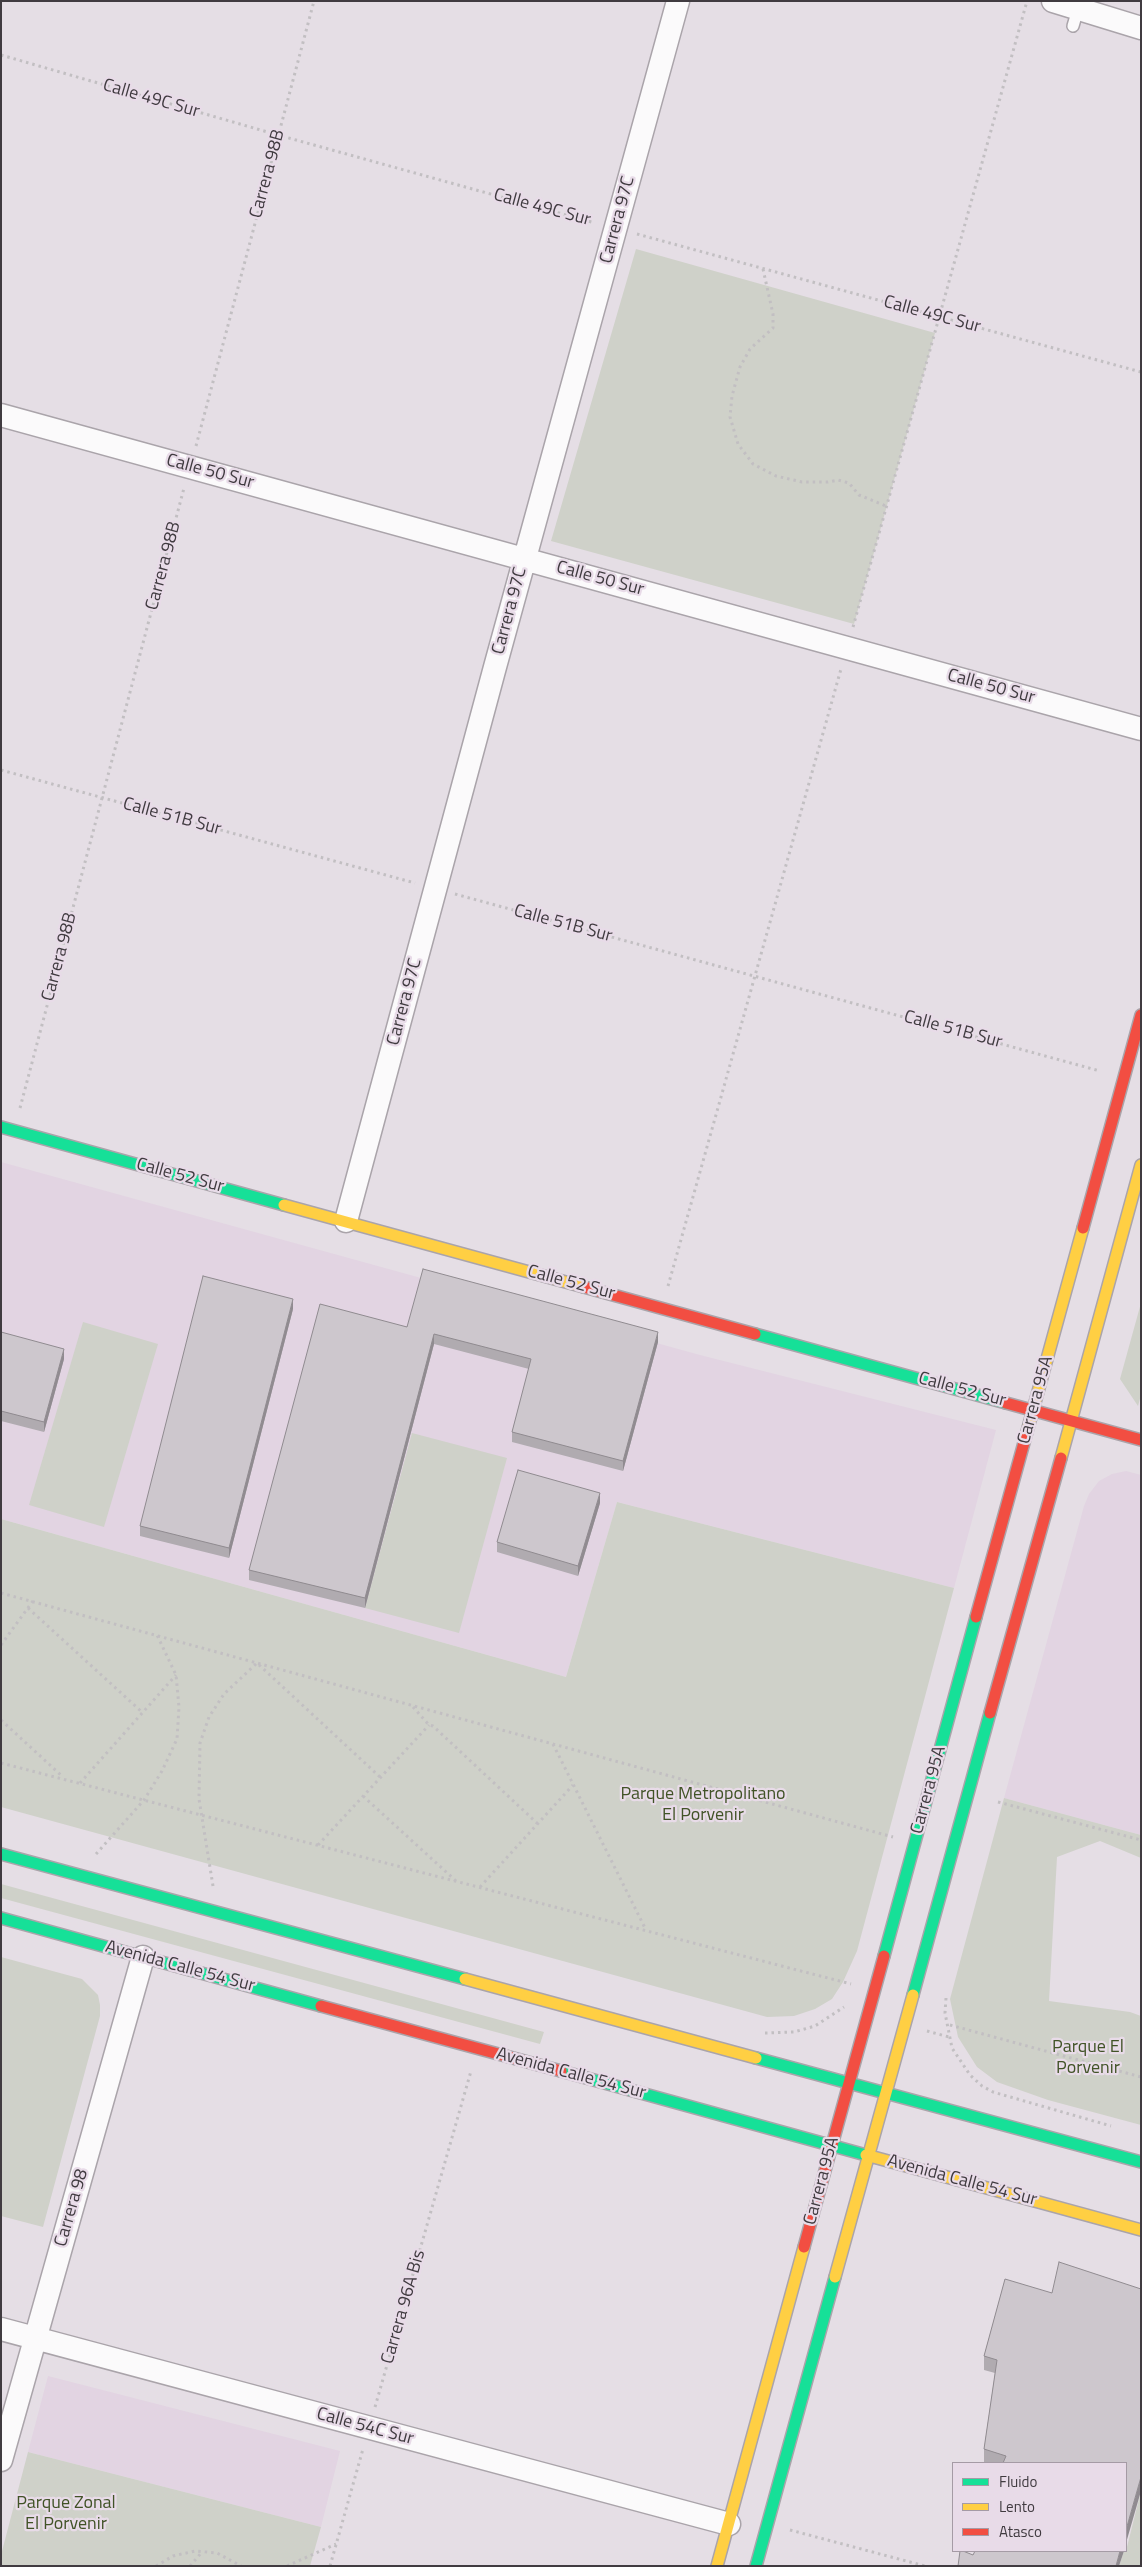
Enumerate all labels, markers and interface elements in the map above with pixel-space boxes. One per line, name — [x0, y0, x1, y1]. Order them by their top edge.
street label: Calle 49C Sur — [100, 75, 202, 123]
street label: Carrera 98B — [246, 127, 290, 221]
street label: Carrera 97C — [596, 174, 640, 266]
street label: Calle 49C Sur — [491, 185, 593, 231]
street label: Calle 49C Sur — [881, 292, 983, 338]
street label: Calle 50 Sur — [164, 450, 256, 494]
street label: Carrera 98B — [142, 519, 186, 613]
street label: Calle 50 Sur — [554, 557, 646, 601]
street label: Carrera 97C — [488, 565, 532, 657]
street label: Calle 50 Sur — [945, 665, 1037, 709]
street label: Calle 51B Sur — [120, 794, 224, 840]
street label: Calle 51B Sur — [511, 901, 615, 947]
street label: Carrera 98B — [38, 910, 82, 1004]
street label: Carrera 97C — [383, 956, 427, 1048]
street label: Calle 51B Sur — [901, 1007, 1005, 1053]
street label: Calle 52 Sur — [134, 1154, 226, 1198]
street label: Calle 52 Sur — [525, 1261, 617, 1305]
street label: Carrera 95A — [1014, 1354, 1058, 1446]
street label: Calle 52 Sur — [916, 1368, 1008, 1412]
street label: Carrera 95A — [907, 1744, 951, 1836]
park label: Parque Metropolitano El Porvenir — [620, 1784, 786, 1826]
street label: Avenida Calle 54 Sur — [103, 1937, 257, 1997]
park label: Parque El Porvenir — [1052, 2037, 1124, 2080]
street label: Avenida Calle 54 Sur — [494, 2044, 648, 2104]
street label: Carrera 95A — [800, 2135, 844, 2227]
street label: Avenida Calle 54 Sur — [885, 2151, 1039, 2211]
street label: Carrera 98 — [51, 2167, 93, 2249]
street label: Carrera 96A Bis — [377, 2247, 431, 2367]
street label: Calle 54C Sur — [314, 2404, 416, 2450]
legend — [952, 2462, 1127, 2552]
text: Fluido — [999, 2470, 1037, 2493]
park label: Parque Zonal El Porvenir — [16, 2493, 116, 2536]
text: Lento — [999, 2495, 1035, 2518]
text: Atasco — [999, 2520, 1042, 2543]

